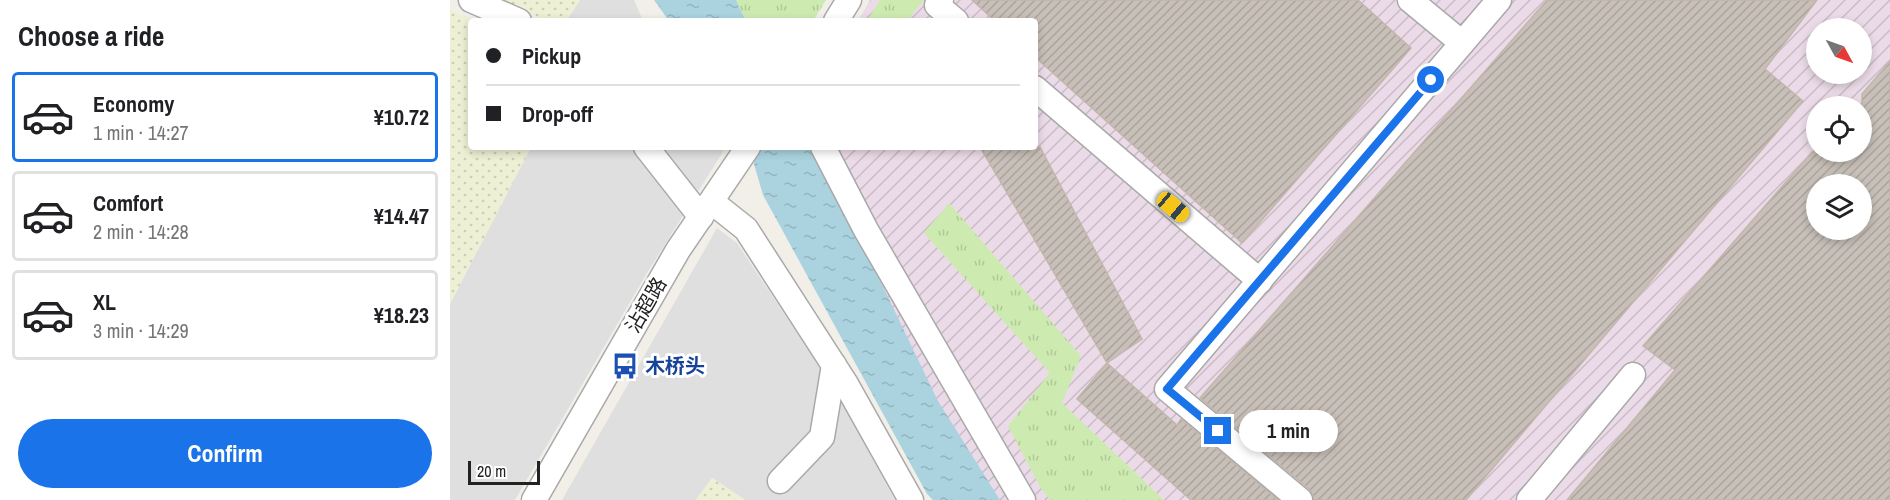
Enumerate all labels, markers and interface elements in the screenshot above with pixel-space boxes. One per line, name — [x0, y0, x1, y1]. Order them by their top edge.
text: Choose a ride — [18, 18, 164, 54]
north arrow — [1806, 18, 1872, 84]
map controls — [1806, 18, 1872, 240]
text: Pickup — [522, 41, 581, 71]
route start — [1417, 66, 1444, 93]
text: Economy — [93, 89, 174, 119]
icon: car — [21, 90, 75, 144]
button: locate — [1806, 96, 1872, 162]
text: Drop-off — [522, 99, 593, 129]
text: ¥10.72 — [374, 102, 429, 132]
text: 1 min · 14:27 — [93, 119, 189, 146]
button: layers — [1806, 174, 1872, 240]
text: Comfort — [93, 188, 163, 218]
icon: car — [21, 189, 75, 243]
car — [1153, 189, 1193, 225]
text: ¥14.47 — [374, 201, 429, 231]
text: 2 min · 14:28 — [93, 218, 189, 245]
street label: 沾超路 — [619, 272, 672, 337]
text: XL — [93, 287, 116, 317]
icon: car — [21, 288, 75, 342]
text: ¥18.23 — [374, 300, 429, 330]
text: 3 min · 14:29 — [93, 317, 189, 344]
bus stop icon: 木桥头 — [610, 351, 640, 381]
place label: 木桥头 — [645, 352, 705, 379]
callout: 1 min — [1239, 410, 1338, 452]
route end — [1204, 417, 1231, 444]
text: 1 min — [1267, 417, 1310, 444]
button: Confirm — [18, 419, 432, 488]
scale bar — [468, 458, 540, 486]
text: 20 m — [477, 460, 506, 482]

